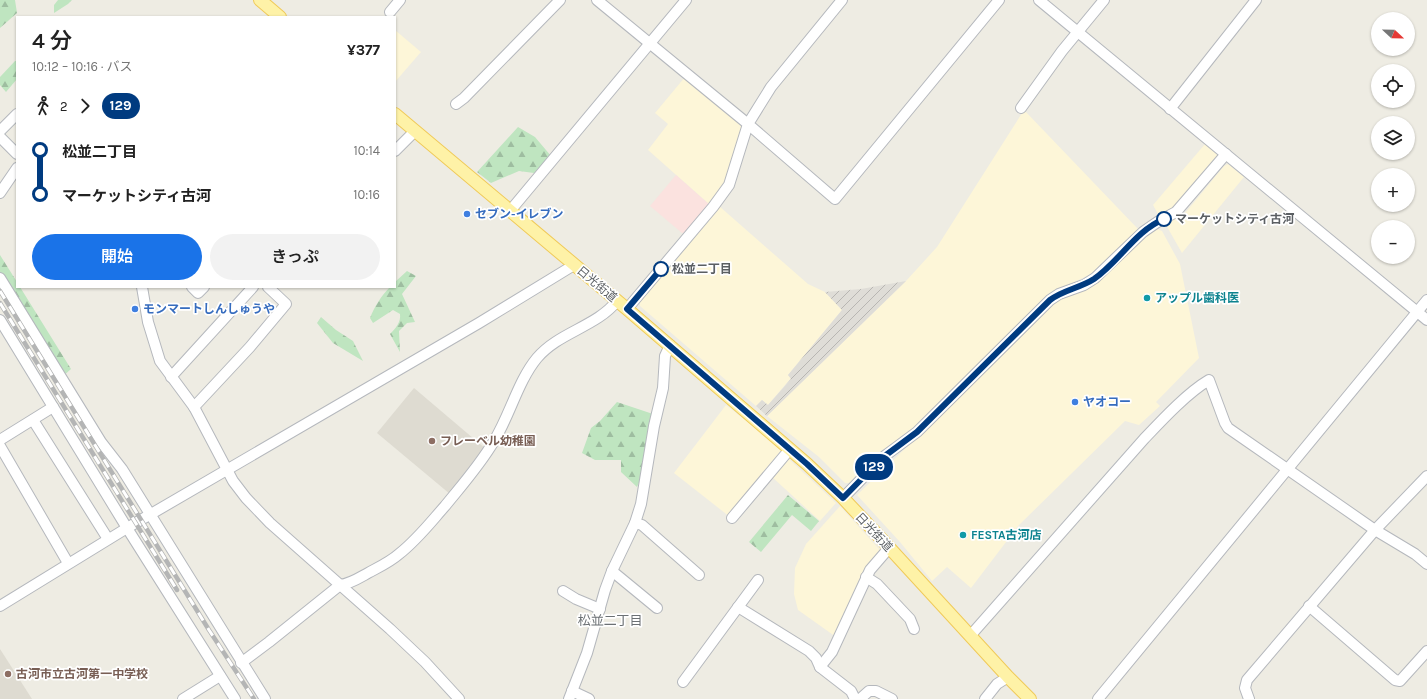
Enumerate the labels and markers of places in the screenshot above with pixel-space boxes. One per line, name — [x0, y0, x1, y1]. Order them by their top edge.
place label: セブン-イレブン — [475, 207, 563, 221]
marker: セブン-イレブン — [462, 209, 472, 219]
marker: マーケットシティ古河 — [1156, 211, 1172, 227]
place label: マーケットシティ古河 — [1175, 212, 1294, 226]
marker: 松並二丁目 — [653, 261, 669, 277]
place label: 松並二丁目 — [672, 262, 732, 276]
place label: アップル歯科医 — [1155, 291, 1239, 305]
marker: アップル歯科医 — [1142, 293, 1152, 303]
place label: モンマートしんしゅうや — [143, 302, 275, 316]
marker: モンマートしんしゅうや — [130, 304, 140, 314]
place label: ヤオコー — [1083, 395, 1131, 409]
marker: ヤオコー — [1070, 397, 1080, 407]
place label: フレーベル幼稚園 — [440, 434, 536, 448]
marker: フレーベル幼稚園 — [427, 436, 437, 446]
place label: FESTA古河店 — [971, 528, 1042, 542]
marker: FESTA古河店 — [958, 530, 968, 540]
place label: 古河市立古河第一中学校 — [16, 667, 148, 681]
marker: 古河市立古河第一中学校 — [3, 669, 13, 679]

